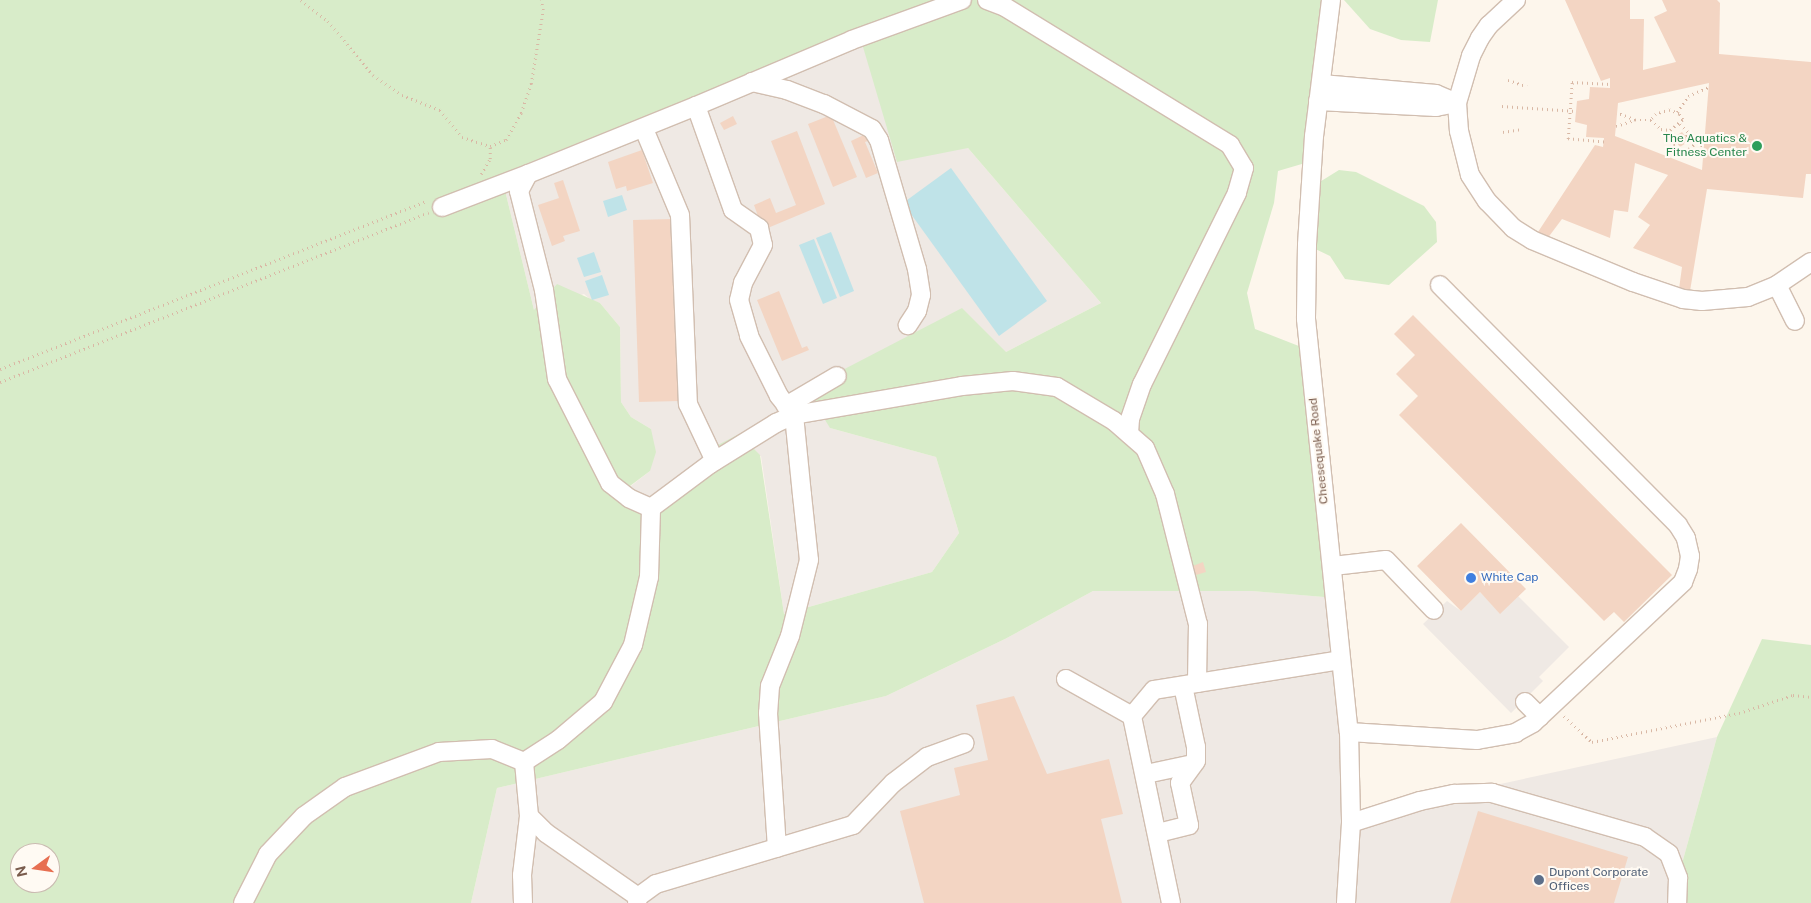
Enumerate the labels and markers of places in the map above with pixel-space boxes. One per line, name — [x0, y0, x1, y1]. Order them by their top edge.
place label: The Aquatics & Fitness Center — [1663, 132, 1747, 160]
marker: The Aquatics & Fitness Center — [1751, 140, 1763, 152]
place label: White Cap — [1481, 571, 1539, 585]
marker: White Cap — [1465, 572, 1477, 584]
place label: Dupont Corporate Offices — [1549, 866, 1648, 894]
marker: Dupont Corporate Offices — [1533, 874, 1545, 886]

